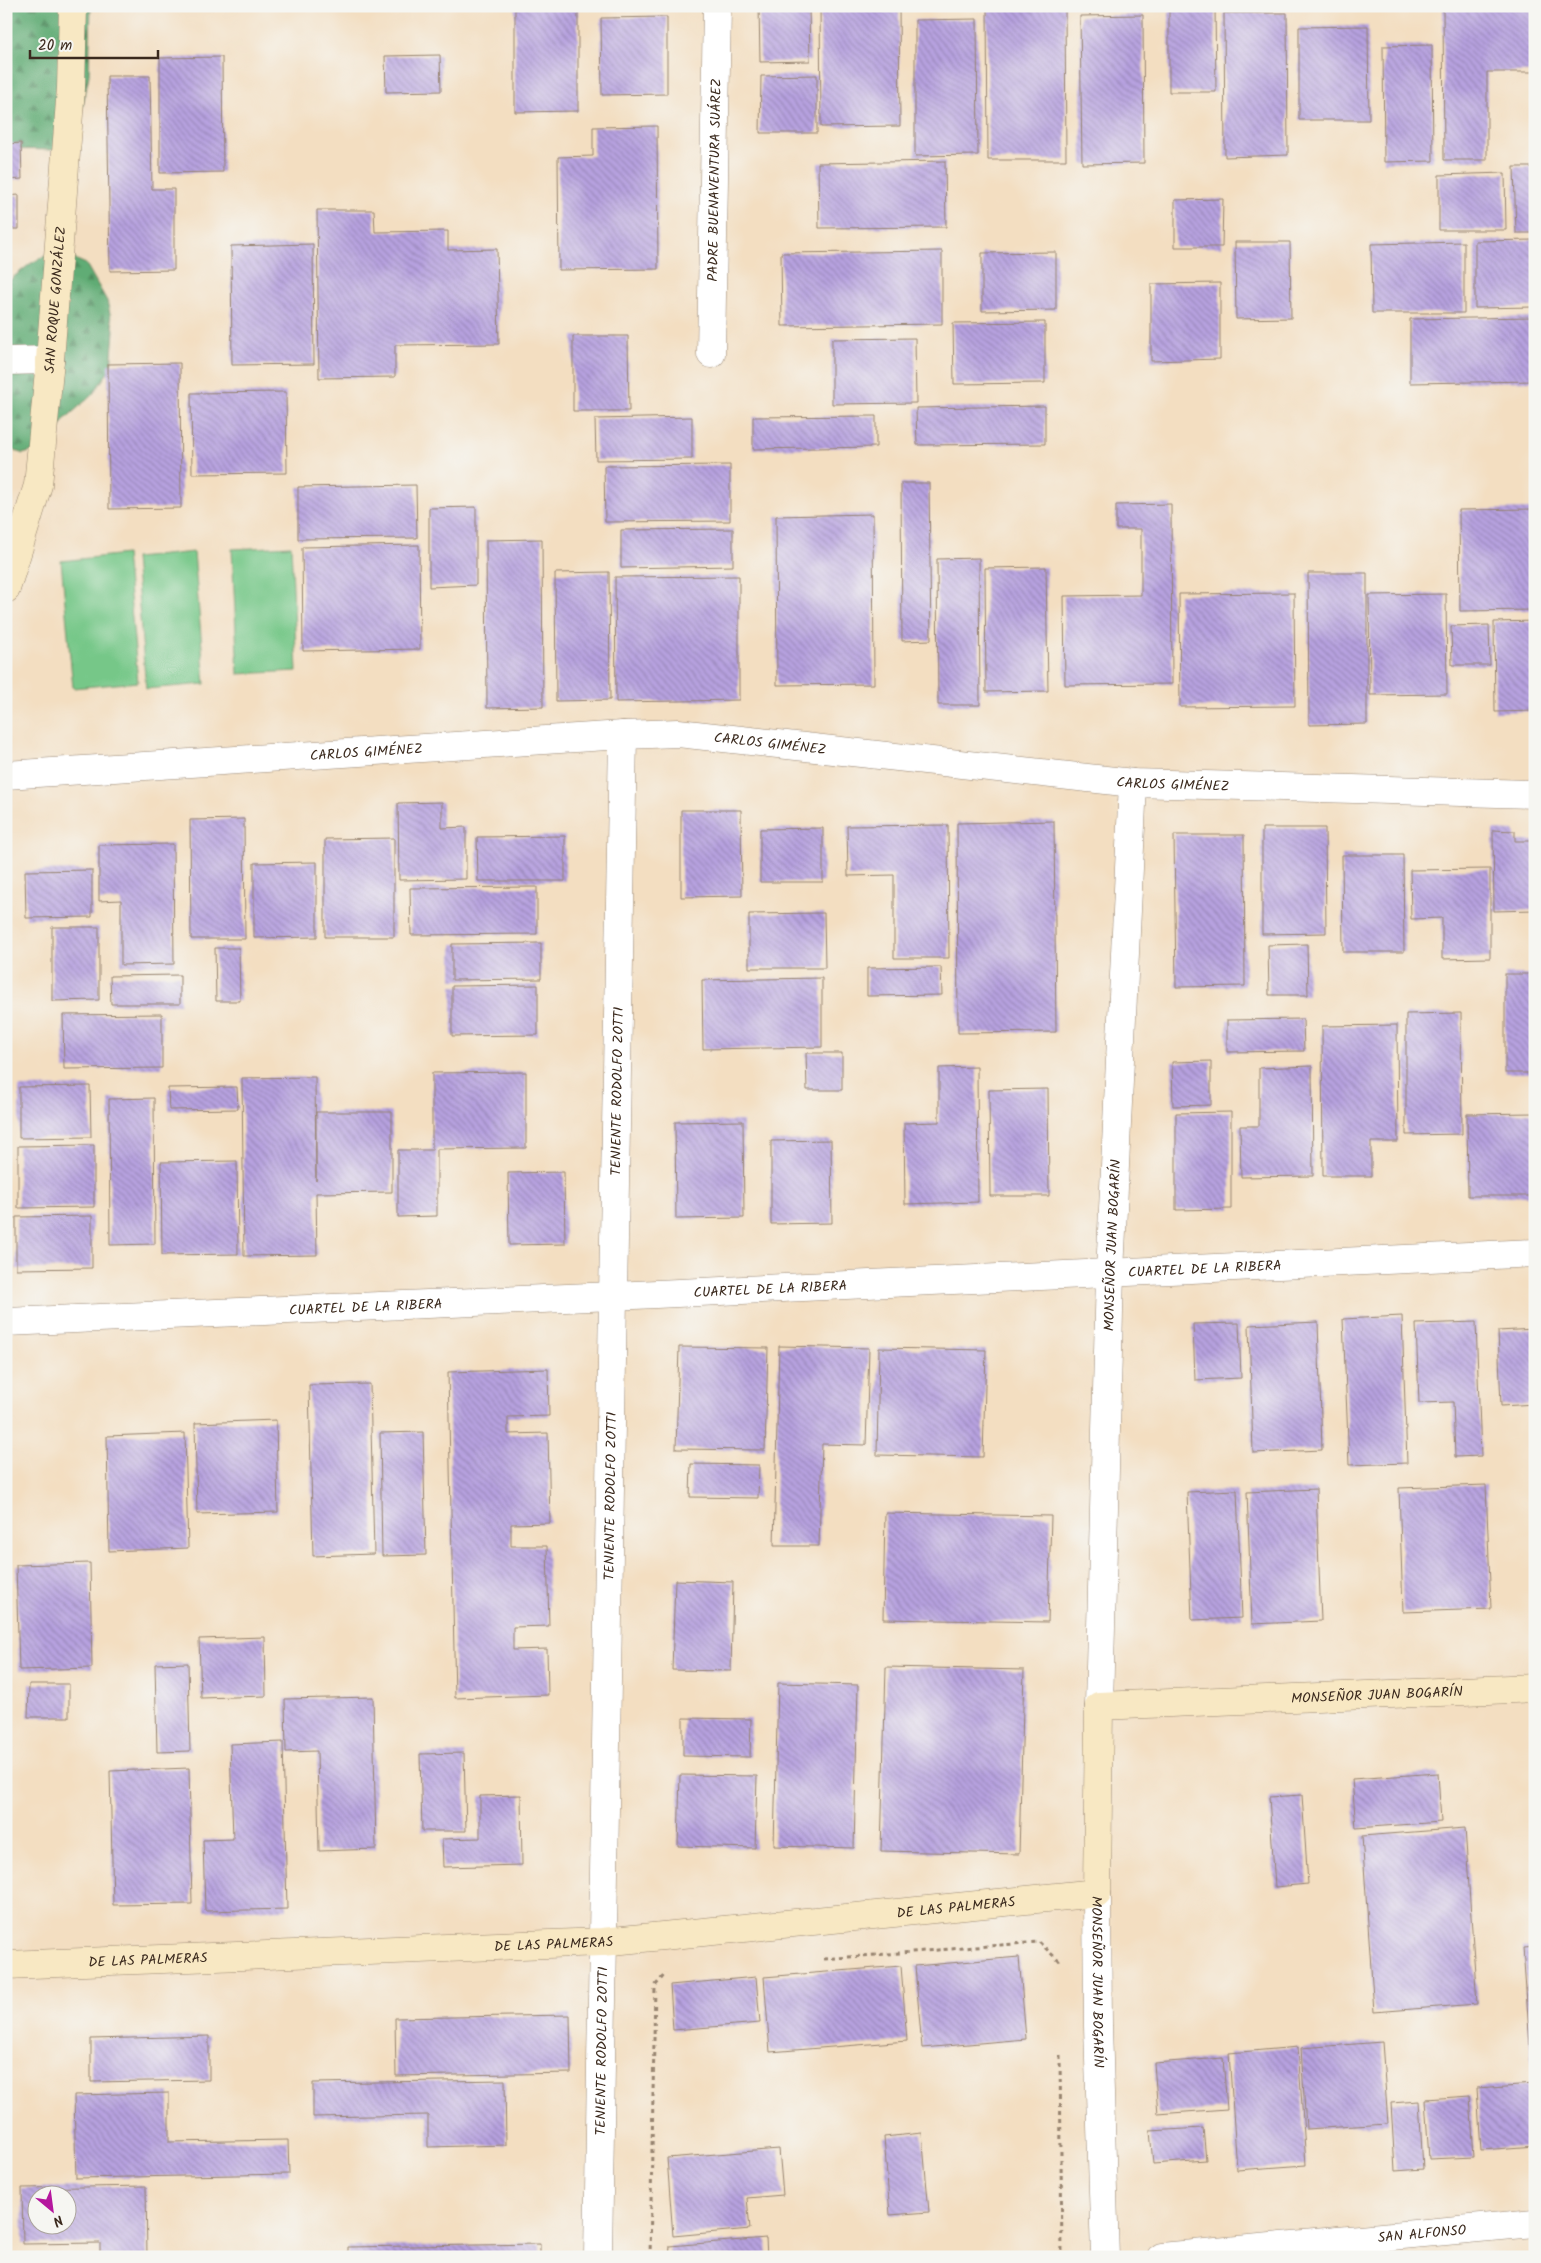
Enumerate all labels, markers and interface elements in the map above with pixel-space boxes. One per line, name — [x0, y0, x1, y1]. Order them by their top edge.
scale bar — [30, 28, 158, 60]
text: 20 m — [38, 34, 72, 58]
street label: PADRE BUENAVENTURA SUÁREZ — [702, 78, 728, 282]
street label: SAN ROQUE GONZÁLEZ — [39, 225, 72, 374]
street label: CARLOS GIMÉNEZ — [713, 727, 827, 761]
street label: CARLOS GIMÉNEZ — [309, 738, 423, 767]
street label: CARLOS GIMÉNEZ — [1115, 771, 1230, 798]
street label: TENIENTE RODOLFO ZOTTI — [605, 1007, 630, 1176]
street label: MONSEÑOR JUAN BOGARÍN — [1099, 1158, 1127, 1331]
street label: CUARTEL DE LA RIBERA — [1128, 1255, 1282, 1284]
street label: CUARTEL DE LA RIBERA — [693, 1275, 847, 1304]
street label: CUARTEL DE LA RIBERA — [289, 1293, 443, 1322]
street label: TENIENTE RODOLFO ZOTTI — [599, 1412, 623, 1581]
street label: MONSEÑOR JUAN BOGARÍN — [1291, 1681, 1464, 1710]
street label: DE LAS PALMERAS — [895, 1891, 1017, 1925]
street label: MONSEÑOR JUAN BOGARÍN — [1085, 1896, 1109, 2069]
street label: DE LAS PALMERAS — [494, 1931, 615, 1958]
street label: DE LAS PALMERAS — [88, 1947, 209, 1974]
street label: TENIENTE RODOLFO ZOTTI — [590, 1966, 615, 2136]
north arrow — [28, 2186, 78, 2236]
text: N — [48, 2209, 67, 2232]
street label: SAN ALFONSO — [1377, 2219, 1468, 2249]

